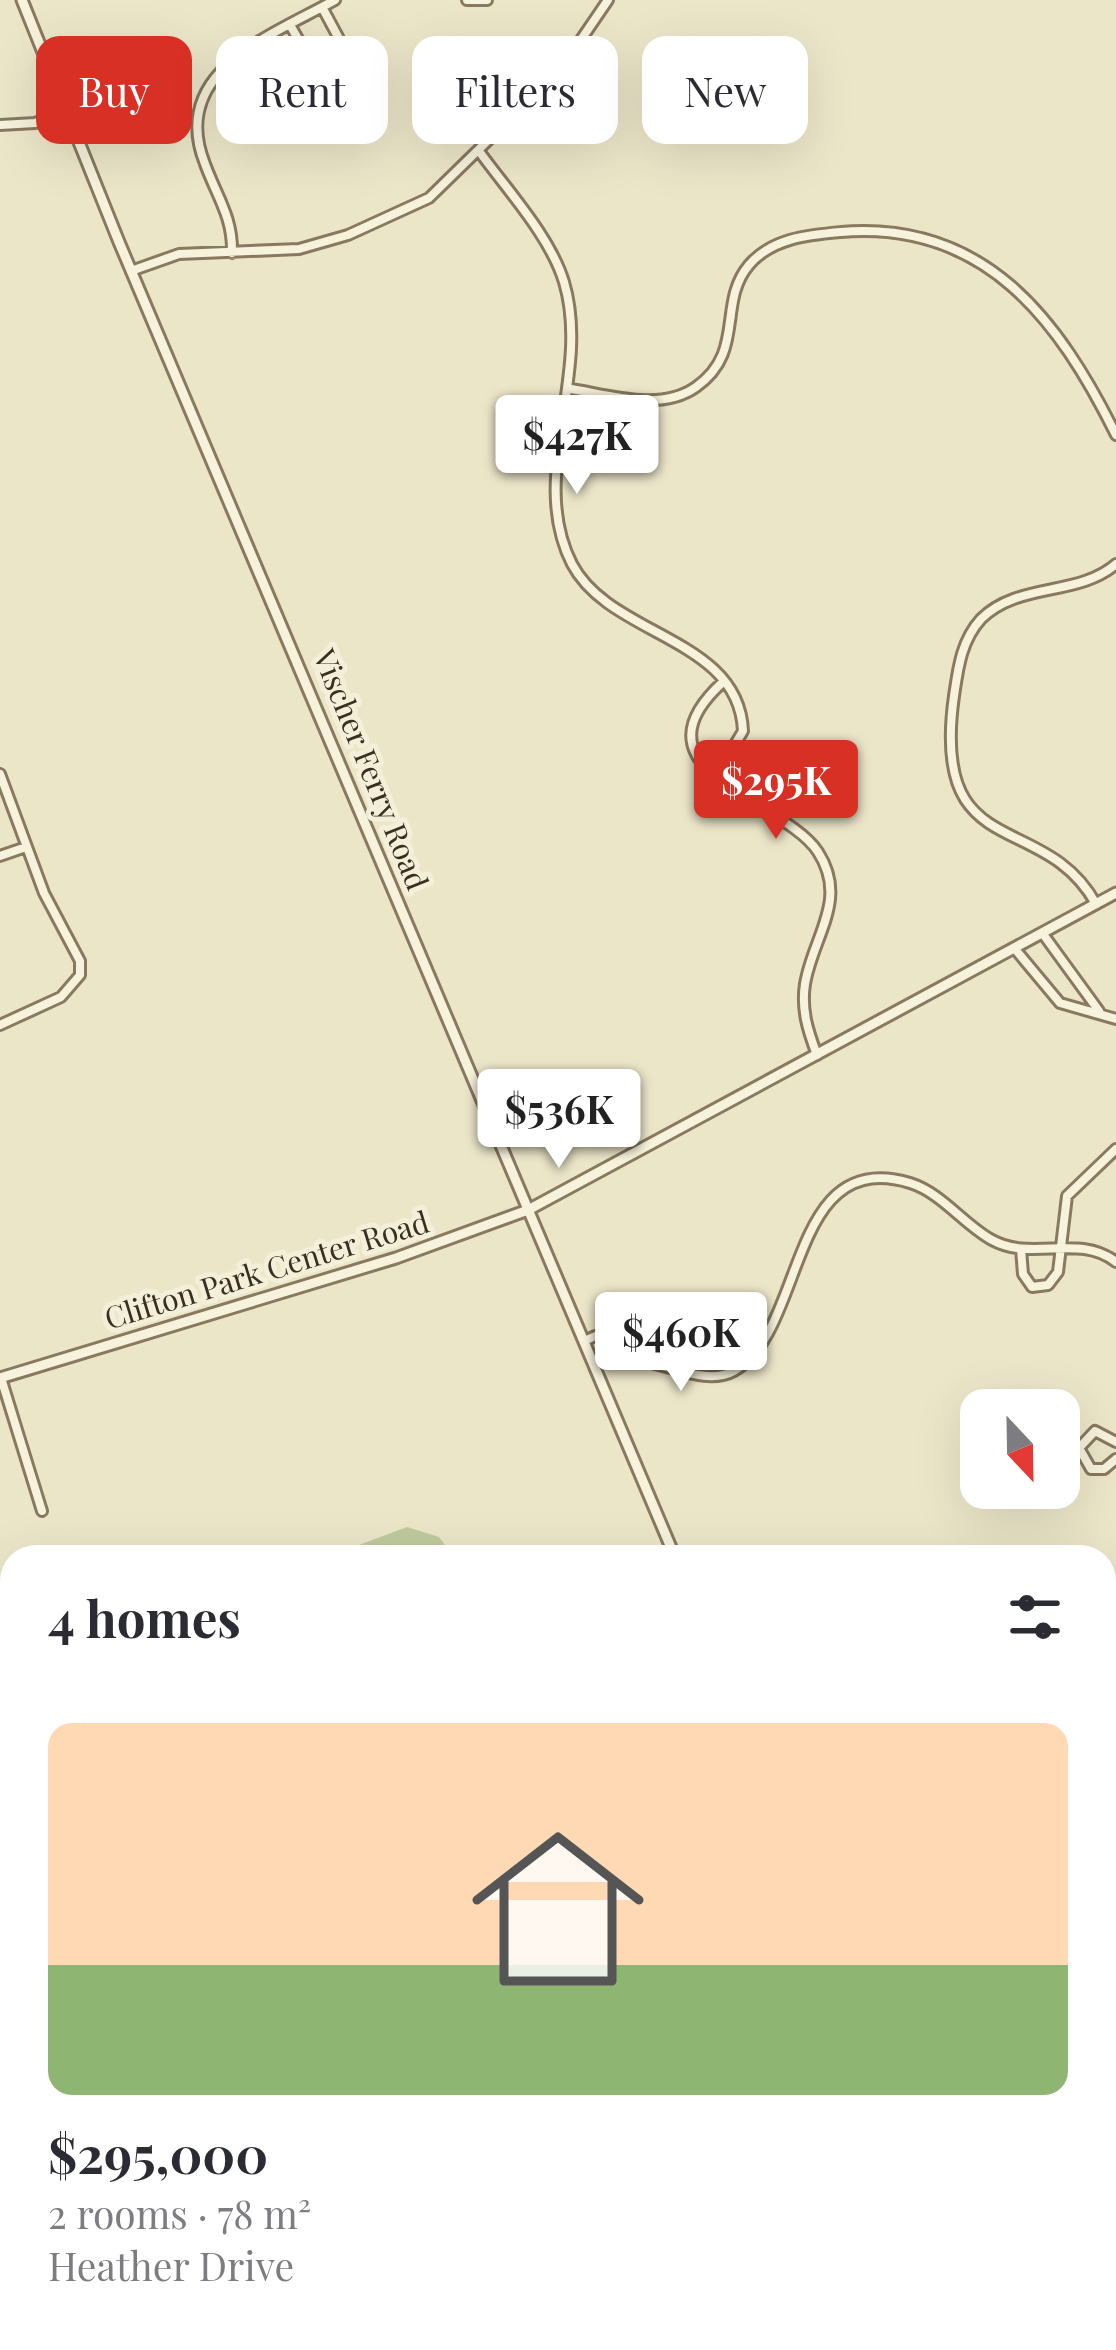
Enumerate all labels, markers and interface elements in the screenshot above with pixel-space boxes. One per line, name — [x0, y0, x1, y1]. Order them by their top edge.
chip: Buy — [36, 36, 192, 144]
chip: Rent — [216, 36, 388, 144]
chip: Filters — [412, 36, 618, 144]
chip: New — [642, 36, 808, 144]
pin: $427K — [493, 395, 661, 497]
text: $427K — [523, 408, 631, 460]
street label: Vischer Ferry Road — [305, 642, 438, 895]
pin: $295K — [692, 740, 860, 842]
text: $295K — [721, 753, 831, 805]
pin: $536K — [475, 1069, 643, 1171]
text: $536K — [504, 1082, 614, 1134]
street label: Clifton Park Center Road — [99, 1201, 433, 1337]
pin: $460K — [597, 1292, 765, 1394]
text: $460K — [622, 1305, 740, 1357]
north arrow — [960, 1389, 1080, 1509]
map controls — [960, 1389, 1080, 1509]
text: 4 homes — [48, 1583, 241, 1651]
icon: filters — [1002, 1584, 1068, 1650]
icon: home — [450, 1801, 666, 2017]
text: $295,000 — [48, 2119, 268, 2187]
text: 2 rooms · 78 m² — [48, 2187, 311, 2239]
text: Heather Drive — [48, 2239, 294, 2291]

